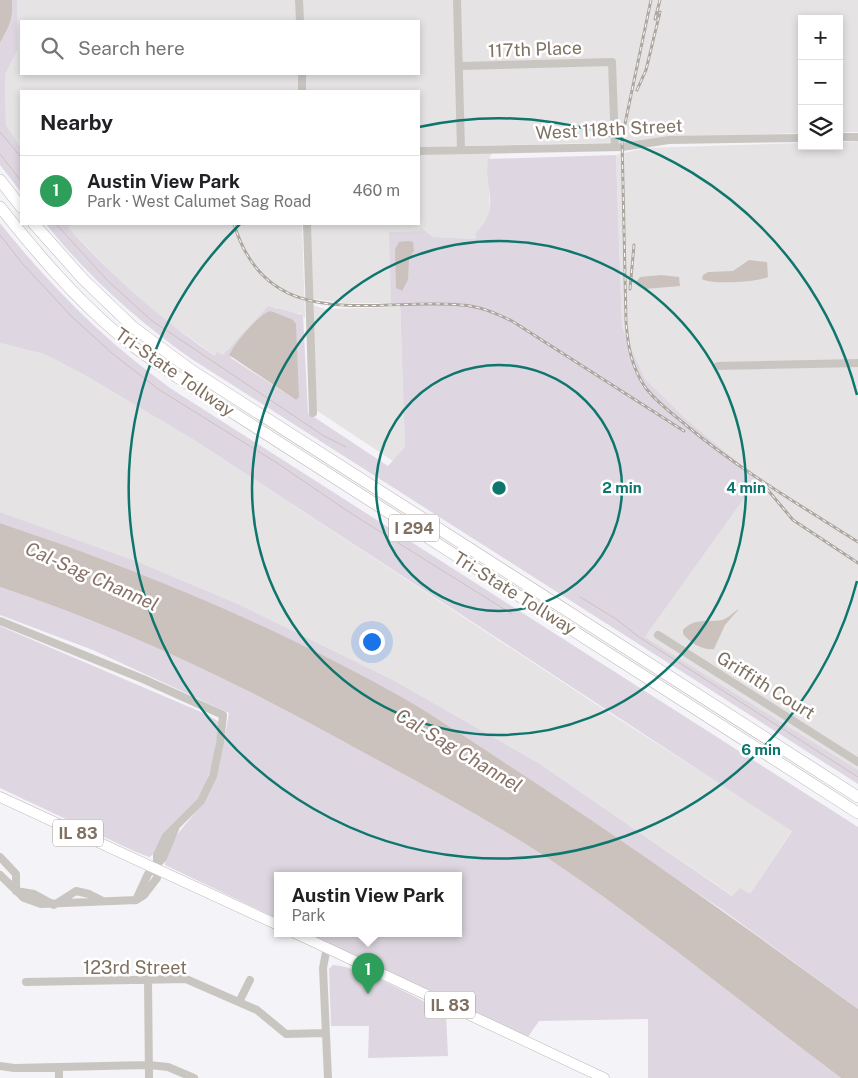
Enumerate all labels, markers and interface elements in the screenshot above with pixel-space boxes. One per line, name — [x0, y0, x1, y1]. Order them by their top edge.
map controls — [798, 15, 843, 150]
button: + — [798, 15, 843, 60]
search box — [20, 20, 420, 75]
icon: search — [38, 34, 66, 62]
text: Search here — [78, 37, 185, 59]
street label: 117th Place — [488, 37, 582, 61]
button: − — [798, 60, 843, 105]
button: layers — [798, 105, 843, 150]
text: Nearby — [40, 110, 113, 135]
street label: West 118th Street — [535, 115, 683, 143]
text: Austin View Park — [87, 170, 240, 192]
text: 1 — [53, 181, 59, 200]
text: 460 m — [353, 181, 400, 200]
text: Park · West Calumet Sag Road — [87, 192, 311, 211]
street label: Tri-State Tollway — [111, 323, 239, 421]
centre of rings — [490, 479, 508, 497]
text: 2 min — [602, 479, 642, 496]
text: 4 min — [726, 479, 766, 496]
road number: I 294 — [389, 514, 439, 542]
water label: Cal-Sag Channel — [22, 537, 162, 615]
street label: Tri-State Tollway — [450, 547, 580, 639]
your location — [359, 629, 385, 655]
street label: Griffith Court — [713, 647, 819, 723]
water label: Cal-Sag Channel — [392, 704, 526, 796]
text: 6 min — [741, 741, 781, 758]
road number: IL 83 — [53, 820, 103, 846]
popup — [274, 872, 462, 937]
text: Austin View Park — [291, 884, 445, 906]
text: Park — [291, 906, 326, 925]
pin: 1 — [352, 953, 384, 994]
street label: 123rd Street — [83, 957, 187, 978]
road number: IL 83 — [425, 992, 475, 1018]

